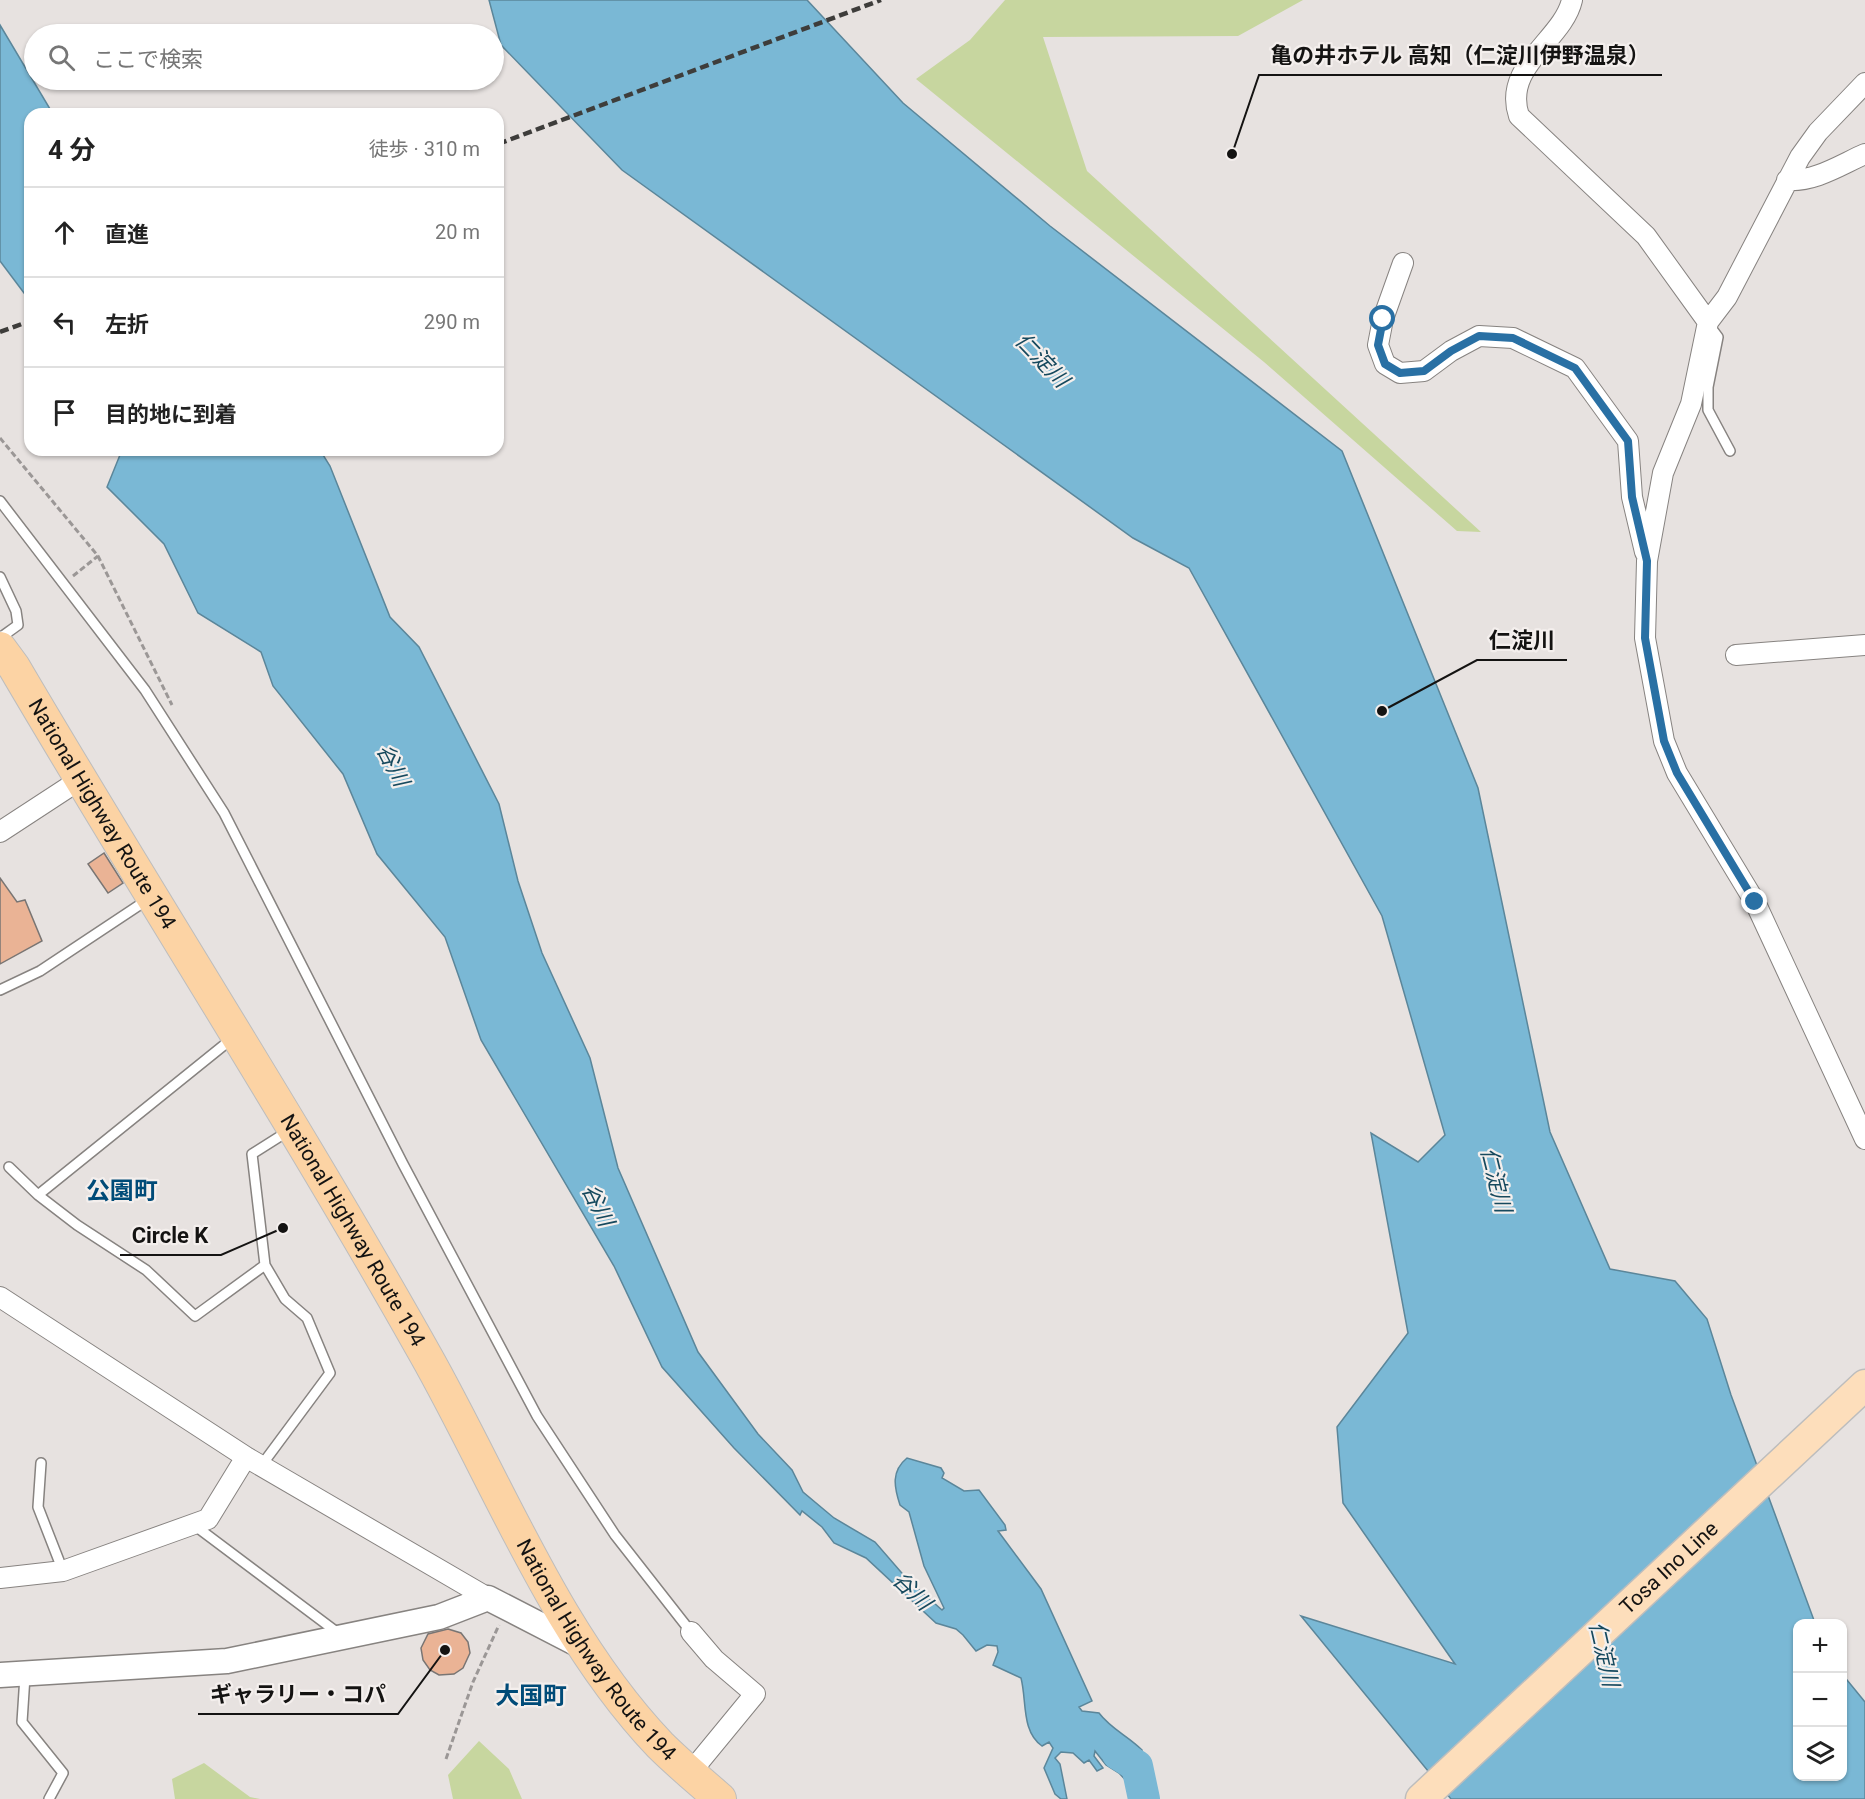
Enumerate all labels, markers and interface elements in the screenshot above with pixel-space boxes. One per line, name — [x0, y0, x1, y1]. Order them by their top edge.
search box — [24, 24, 504, 90]
callout: 亀の井ホテル 高知（仁淀川伊野温泉） — [1259, 35, 1662, 75]
icon: search — [45, 41, 78, 74]
text: 亀の井ホテル 高知（仁淀川伊野温泉） — [1270, 43, 1650, 68]
text: ここで検索 — [93, 47, 203, 72]
text: 4 分 — [48, 135, 95, 165]
text: 徒歩 · 310 m — [369, 137, 480, 161]
icon: ahead — [48, 216, 81, 249]
text: 20 m — [435, 220, 480, 244]
text: 直進 — [105, 222, 149, 247]
route start — [1369, 305, 1395, 331]
icon: left — [48, 306, 81, 339]
text: 290 m — [424, 310, 480, 334]
text: 左折 — [105, 312, 149, 337]
water label: 仁淀川 — [1010, 328, 1075, 394]
icon: arrive — [48, 396, 81, 429]
text: 目的地に到着 — [105, 402, 237, 427]
callout: 仁淀川 — [1477, 620, 1567, 660]
text: 仁淀川 — [1489, 628, 1555, 653]
street label: National Highway Route 194 — [24, 695, 181, 934]
water label: 谷川 — [372, 740, 415, 792]
route end — [1741, 888, 1767, 914]
street label: National Highway Route 194 — [276, 1110, 430, 1351]
water label: 仁淀川 — [1476, 1145, 1517, 1217]
district label: 公園町 — [86, 1177, 158, 1205]
water label: 谷川 — [577, 1180, 620, 1232]
callout: Circle K — [120, 1215, 221, 1255]
text: Circle K — [132, 1223, 209, 1248]
street label: Tosa Ino Line — [1615, 1517, 1723, 1619]
street label: National Highway Route 194 — [512, 1535, 681, 1766]
water label: 谷川 — [887, 1567, 938, 1617]
water label: 仁淀川 — [1584, 1619, 1624, 1691]
map controls — [1793, 1619, 1847, 1781]
button: + — [1793, 1619, 1847, 1673]
button: − — [1793, 1673, 1847, 1727]
callout: ギャラリー・コパ — [198, 1674, 398, 1714]
text: ギャラリー・コパ — [210, 1682, 386, 1707]
district label: 大国町 — [495, 1682, 567, 1710]
button: layers — [1793, 1727, 1847, 1781]

